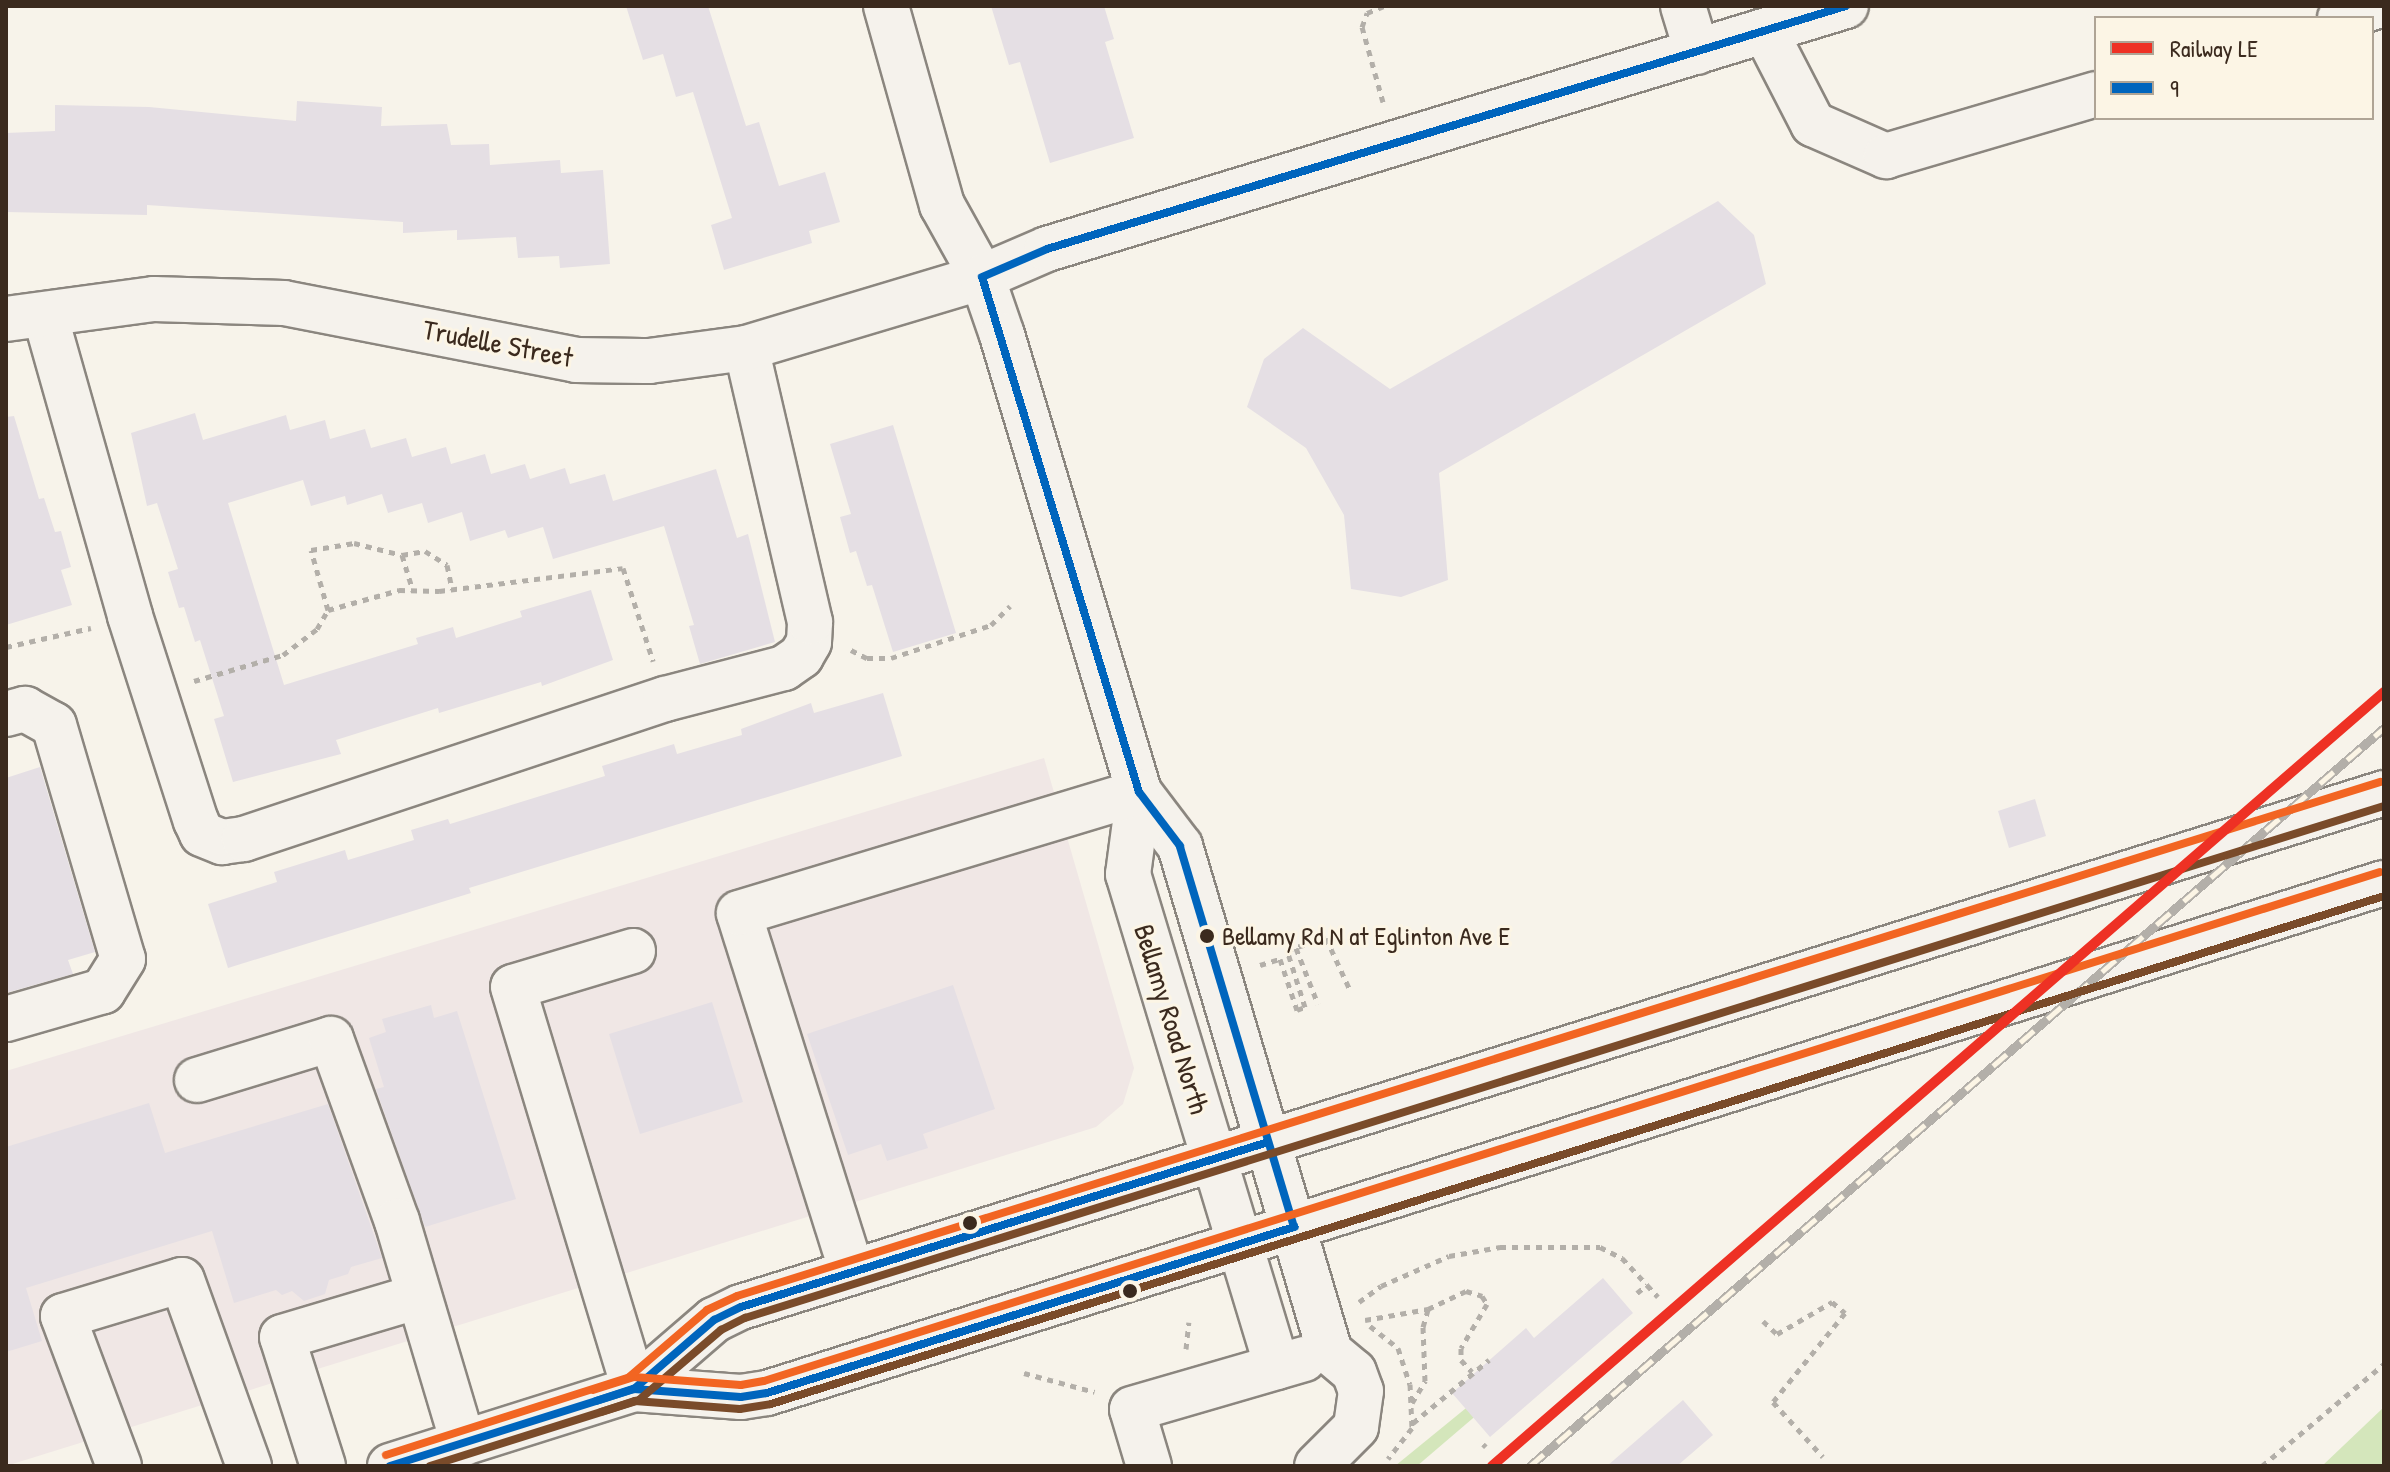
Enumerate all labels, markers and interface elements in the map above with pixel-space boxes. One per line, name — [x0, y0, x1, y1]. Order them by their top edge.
legend — [2094, 16, 2374, 120]
text: Railway LE — [2170, 32, 2258, 64]
text: 9 — [2170, 72, 2179, 104]
street label: Trudelle Street — [420, 312, 576, 374]
street label: Bellamy Road North — [1127, 920, 1217, 1118]
place label: Bellamy Rd N at Eglinton Ave E — [1222, 920, 1510, 952]
marker: Bellamy Rd N at Eglinton Ave E — [1199, 928, 1215, 944]
unlabelled marker — [962, 1215, 978, 1231]
unlabelled marker — [1122, 1283, 1138, 1299]

